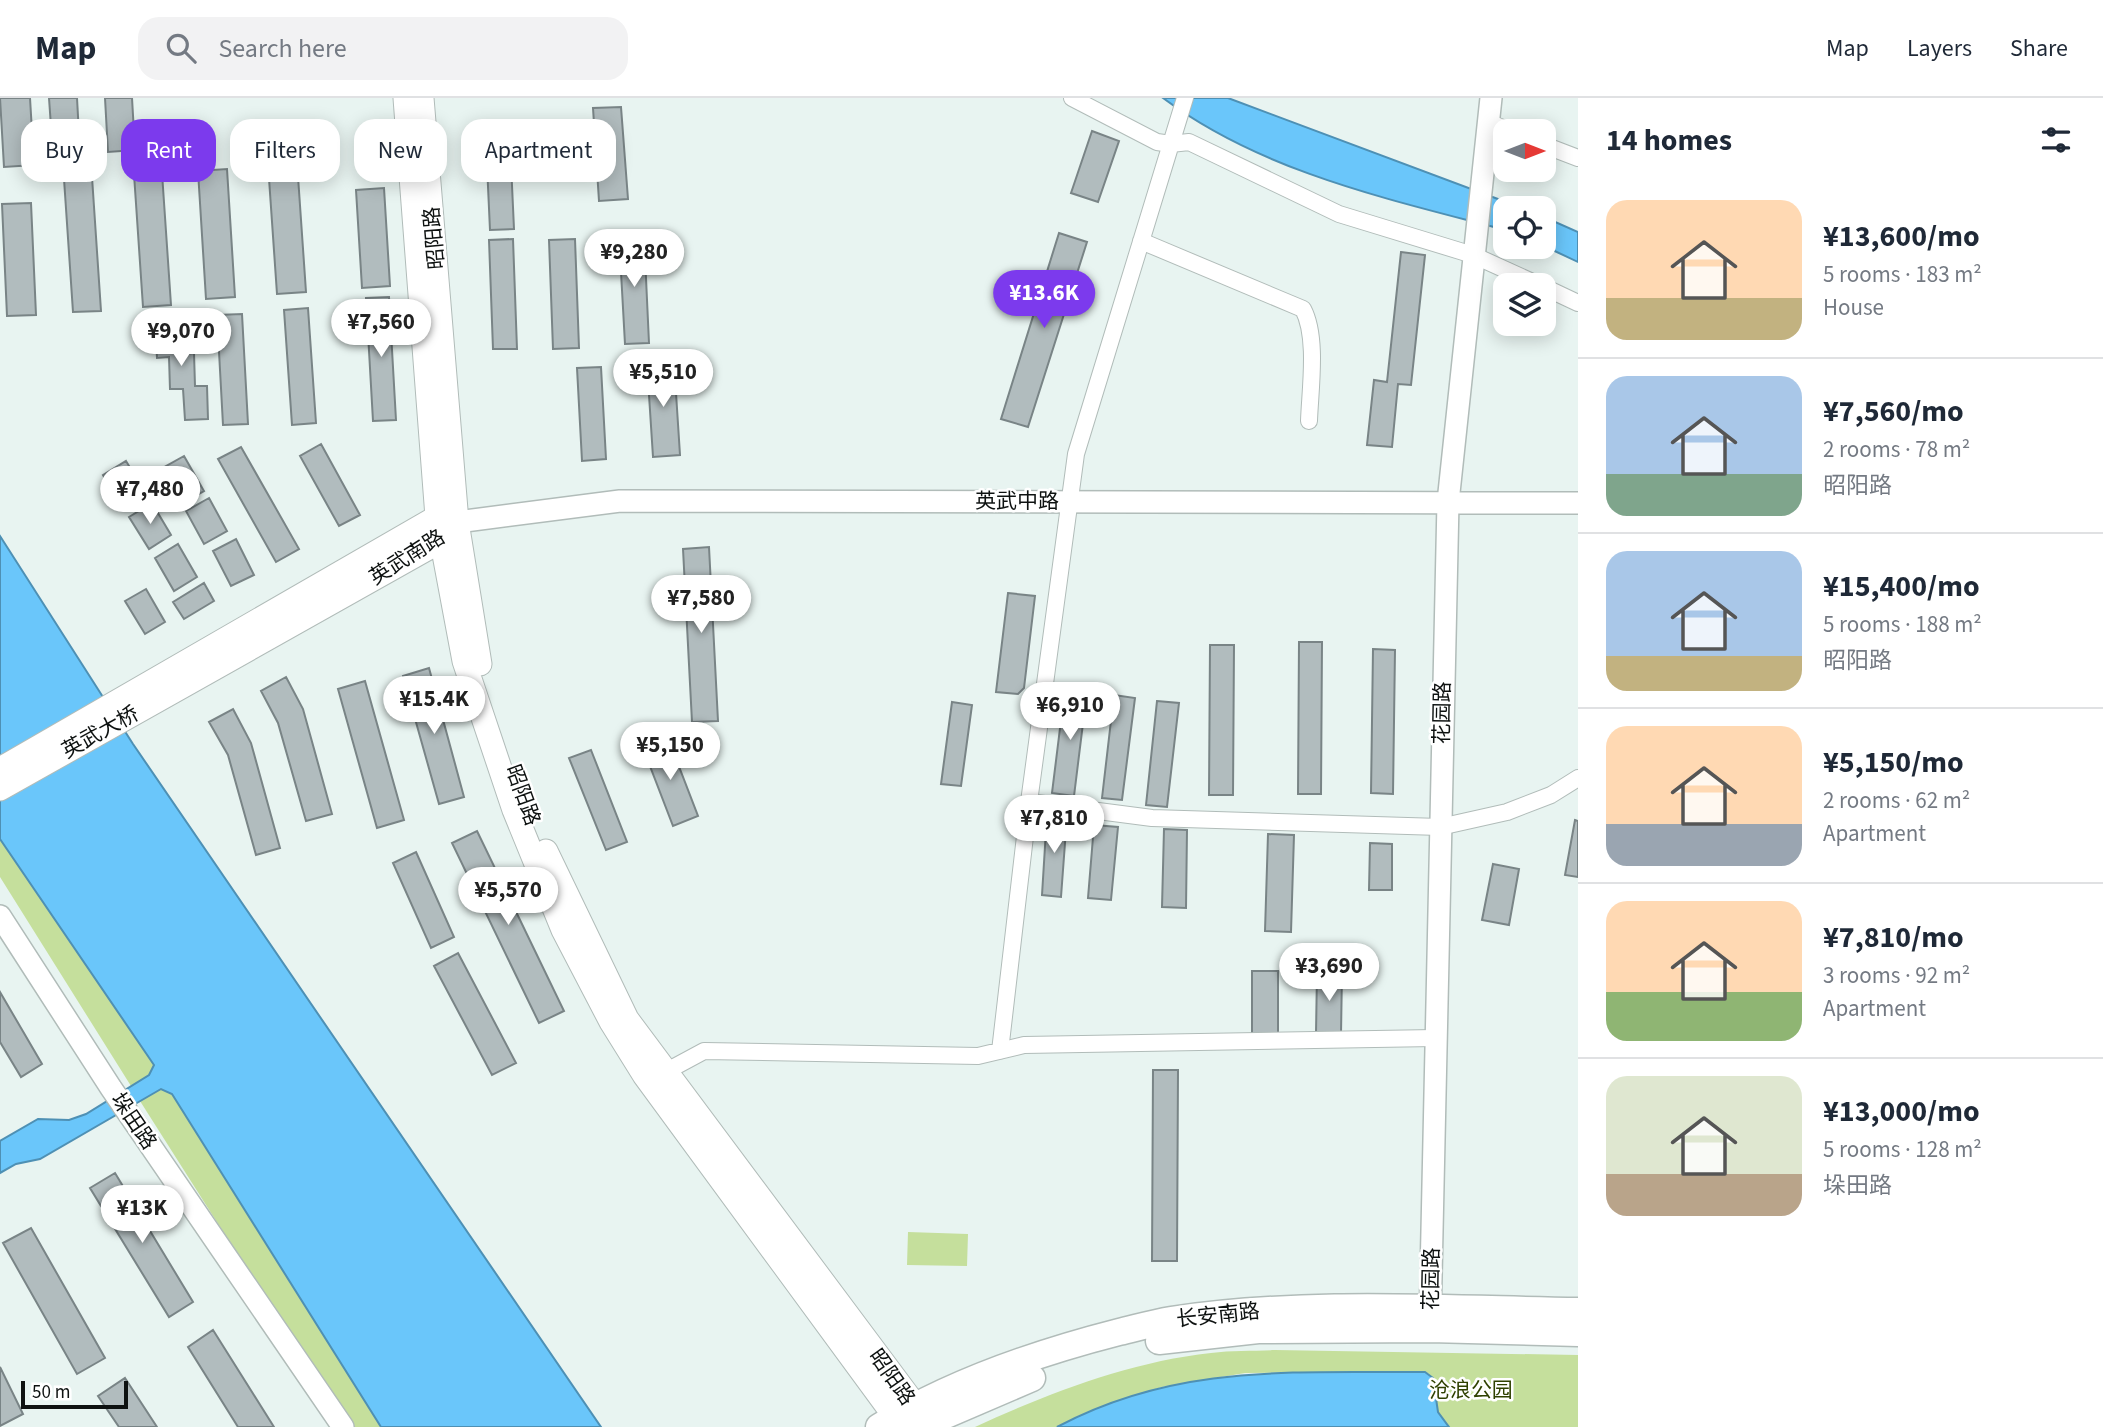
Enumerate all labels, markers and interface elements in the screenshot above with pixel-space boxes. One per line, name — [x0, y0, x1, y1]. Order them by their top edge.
search box — [138, 17, 628, 80]
text: Map — [35, 25, 96, 72]
icon: search — [162, 29, 200, 67]
text: Search here — [218, 30, 347, 67]
text: Map — [1826, 31, 1869, 66]
text: Layers — [1907, 31, 1972, 66]
text: Share — [2010, 31, 2068, 66]
chip: Buy — [21, 119, 107, 182]
chip: Rent — [121, 119, 216, 182]
chip: Filters — [230, 119, 340, 182]
chip: New — [354, 119, 447, 182]
chip: Apartment — [461, 119, 616, 182]
north arrow — [1493, 119, 1556, 182]
map controls — [1493, 119, 1556, 336]
text: 14 homes — [1606, 119, 1732, 162]
icon: filters — [2037, 121, 2075, 159]
button: locate — [1493, 196, 1556, 259]
street label: 昭阳路 — [416, 205, 452, 271]
text: ¥13,600/mo — [1823, 215, 1980, 258]
icon: home — [1662, 228, 1746, 312]
pin: ¥9,280 — [577, 230, 691, 289]
text: ¥9,280 — [600, 235, 668, 268]
text: 5 rooms · 183 m² — [1823, 258, 1982, 291]
pin: ¥13.6K — [987, 271, 1101, 330]
button: layers — [1493, 273, 1556, 336]
text: ¥13.6K — [1009, 276, 1079, 309]
text: House — [1823, 291, 1884, 324]
pin: ¥7,560 — [324, 300, 438, 359]
text: ¥7,560 — [347, 305, 415, 338]
pin: ¥9,070 — [124, 308, 238, 368]
text: ¥9,070 — [147, 314, 215, 347]
pin: ¥5,510 — [606, 350, 720, 409]
text: ¥5,510 — [629, 355, 697, 388]
text: ¥7,560/mo — [1823, 390, 1964, 433]
icon: home — [1662, 404, 1746, 488]
text: 2 rooms · 78 m² — [1823, 433, 1970, 466]
pin: ¥7,480 — [93, 466, 207, 526]
text: 昭阳路 — [1823, 469, 1892, 502]
text: ¥7,480 — [116, 472, 184, 505]
street label: 英武中路 — [975, 486, 1059, 516]
street label: 英武南路 — [363, 522, 451, 592]
text: ¥15,400/mo — [1823, 565, 1980, 608]
pin: ¥7,580 — [644, 575, 758, 635]
icon: home — [1662, 579, 1746, 663]
text: ¥7,580 — [667, 581, 735, 614]
text: 5 rooms · 188 m² — [1823, 608, 1982, 641]
text: 昭阳路 — [1823, 644, 1892, 677]
pin: ¥15.4K — [377, 676, 491, 736]
street label: 花园路 — [1426, 681, 1458, 745]
text: ¥15.4K — [399, 682, 469, 715]
pin: ¥6,910 — [1013, 682, 1127, 742]
text: ¥6,910 — [1036, 688, 1104, 721]
street label: 英武大桥 — [56, 699, 144, 765]
pin: ¥5,150 — [613, 722, 727, 782]
text: ¥5,150 — [636, 728, 704, 761]
text: ¥5,150/mo — [1823, 741, 1964, 784]
icon: home — [1662, 754, 1746, 838]
street label: 昭阳路 — [498, 760, 548, 830]
text: 2 rooms · 62 m² — [1823, 784, 1970, 817]
pin: ¥7,810 — [997, 796, 1111, 855]
text: ¥7,810 — [1020, 801, 1088, 834]
text: Apartment — [1823, 817, 1926, 850]
pin: ¥5,570 — [451, 868, 565, 927]
text: ¥5,570 — [474, 873, 542, 906]
text: ¥7,810/mo — [1823, 916, 1964, 959]
icon: home — [1662, 929, 1746, 1013]
pin: ¥3,690 — [1272, 944, 1386, 1003]
text: ¥3,690 — [1295, 949, 1363, 982]
text: 3 rooms · 92 m² — [1823, 959, 1970, 992]
text: Apartment — [1823, 992, 1926, 1025]
street label: 垛田路 — [104, 1086, 164, 1156]
text: ¥13,000/mo — [1823, 1090, 1980, 1133]
icon: home — [1662, 1104, 1746, 1188]
text: 5 rooms · 128 m² — [1823, 1133, 1982, 1166]
text: 垛田路 — [1823, 1169, 1892, 1202]
pin: ¥13K — [101, 1186, 183, 1245]
text: ¥13K — [117, 1191, 167, 1224]
street label: 花园路 — [1415, 1247, 1447, 1311]
street label: 长安南路 — [1175, 1296, 1261, 1334]
street label: 昭阳路 — [862, 1343, 922, 1411]
park label: 沧浪公园 — [1429, 1375, 1513, 1405]
scale bar — [21, 1378, 128, 1410]
text: 50 m — [32, 1379, 70, 1406]

